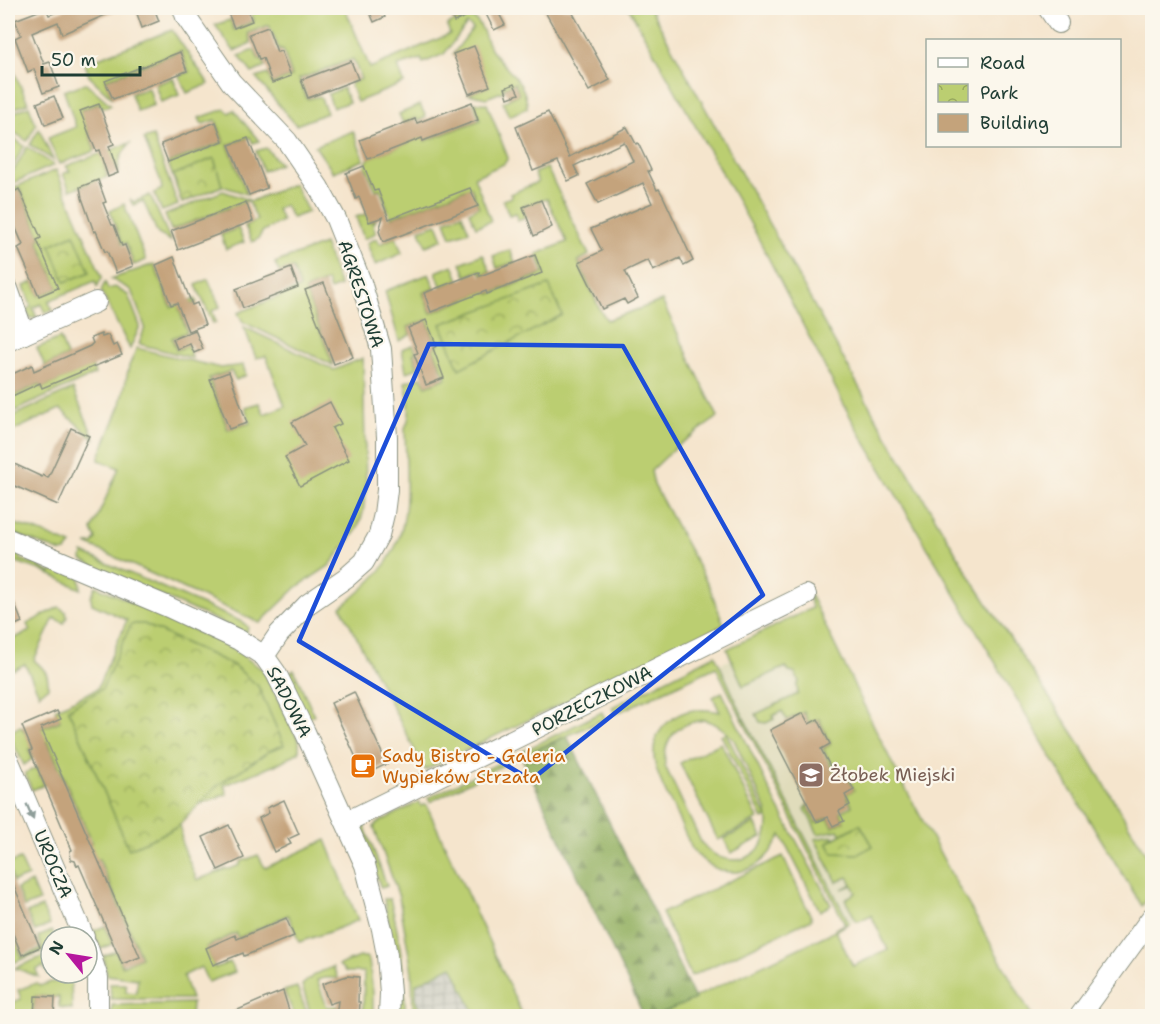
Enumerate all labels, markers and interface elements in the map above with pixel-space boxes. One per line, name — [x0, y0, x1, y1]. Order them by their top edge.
scale bar — [42, 39, 140, 77]
legend — [926, 39, 1121, 147]
text: 50 m — [51, 48, 96, 72]
text: Road — [980, 51, 1025, 75]
text: Park — [980, 81, 1019, 105]
text: Building — [980, 111, 1049, 135]
street label: AGRESTOWA — [332, 237, 390, 351]
street label: PORZECZKOWA — [528, 660, 656, 742]
street label: SADOWA — [261, 662, 317, 742]
place label: Sady Bistro - Galeria Wypieków Strzała — [382, 744, 565, 789]
cafe icon: Sady Bistro - Galeria Wypieków Strzała — [348, 751, 378, 781]
school or university icon: Żłobek Miejski — [796, 760, 826, 790]
place label: Żłobek Miejski — [830, 763, 955, 787]
one-way arrow — [26, 804, 35, 821]
street label: UROCZA — [28, 826, 78, 902]
north arrow — [39, 925, 99, 985]
text: N — [44, 937, 69, 958]

